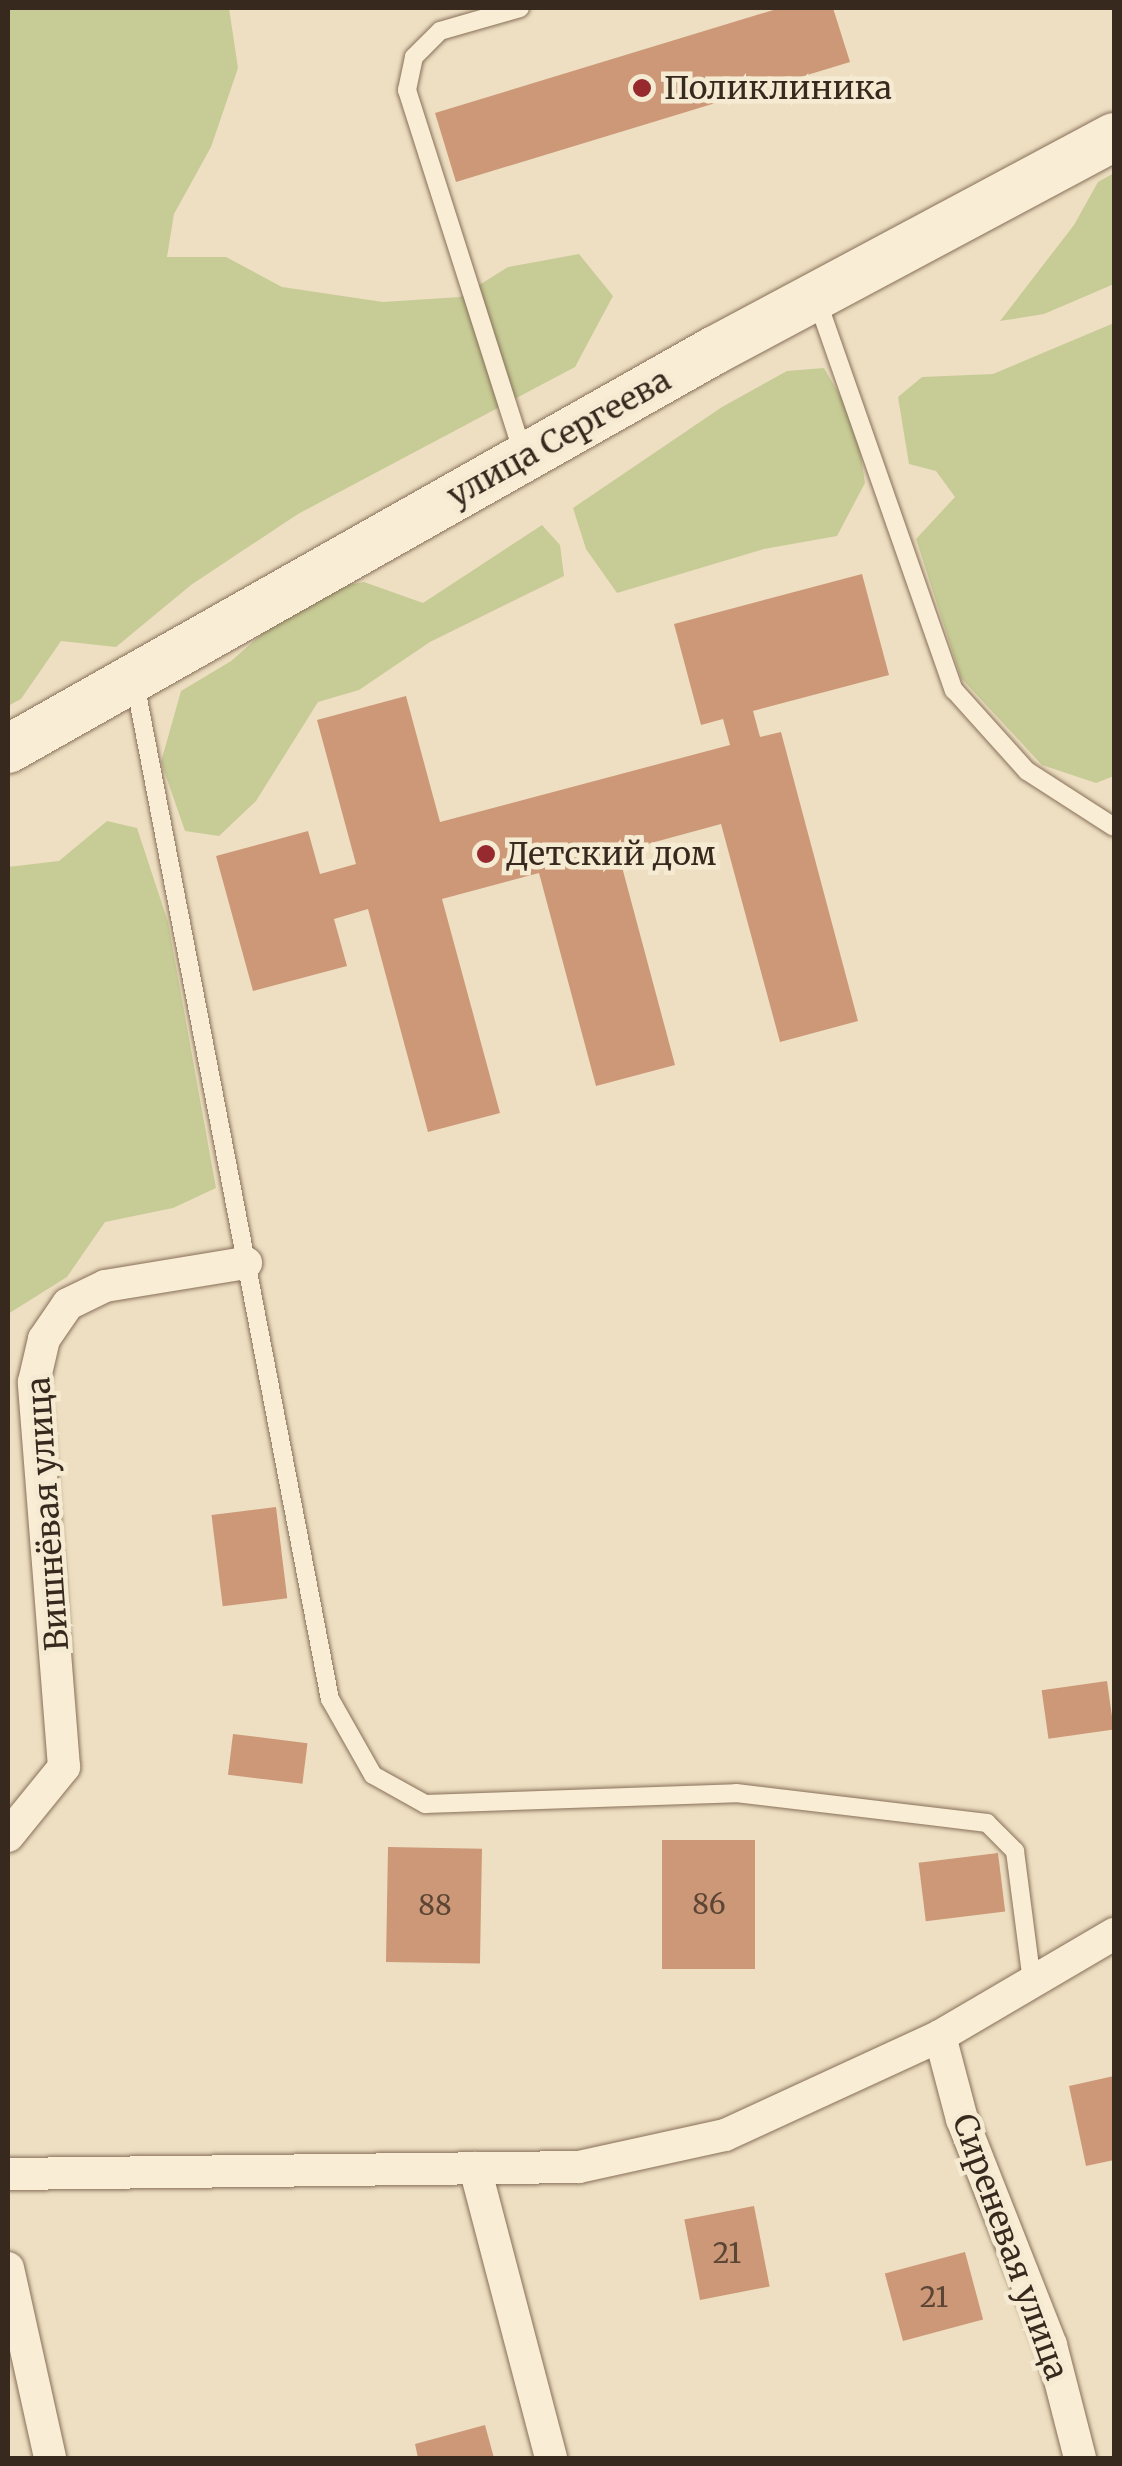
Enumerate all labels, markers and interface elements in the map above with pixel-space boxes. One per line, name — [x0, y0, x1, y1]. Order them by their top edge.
place label: Поликлиника — [664, 69, 892, 107]
marker: Поликлиника — [629, 75, 655, 101]
street label: улица Сергеева — [441, 361, 677, 515]
place label: Детский дом — [506, 835, 716, 873]
marker: Детский дом — [475, 843, 497, 865]
street label: Вишнёвая улица — [19, 1376, 77, 1652]
house number: 86 — [692, 1887, 726, 1921]
house number: 88 — [418, 1888, 452, 1922]
street label: Сиреневая улица — [944, 2109, 1076, 2385]
house number: 21 — [713, 2236, 741, 2270]
house number: 21 — [920, 2280, 948, 2314]

